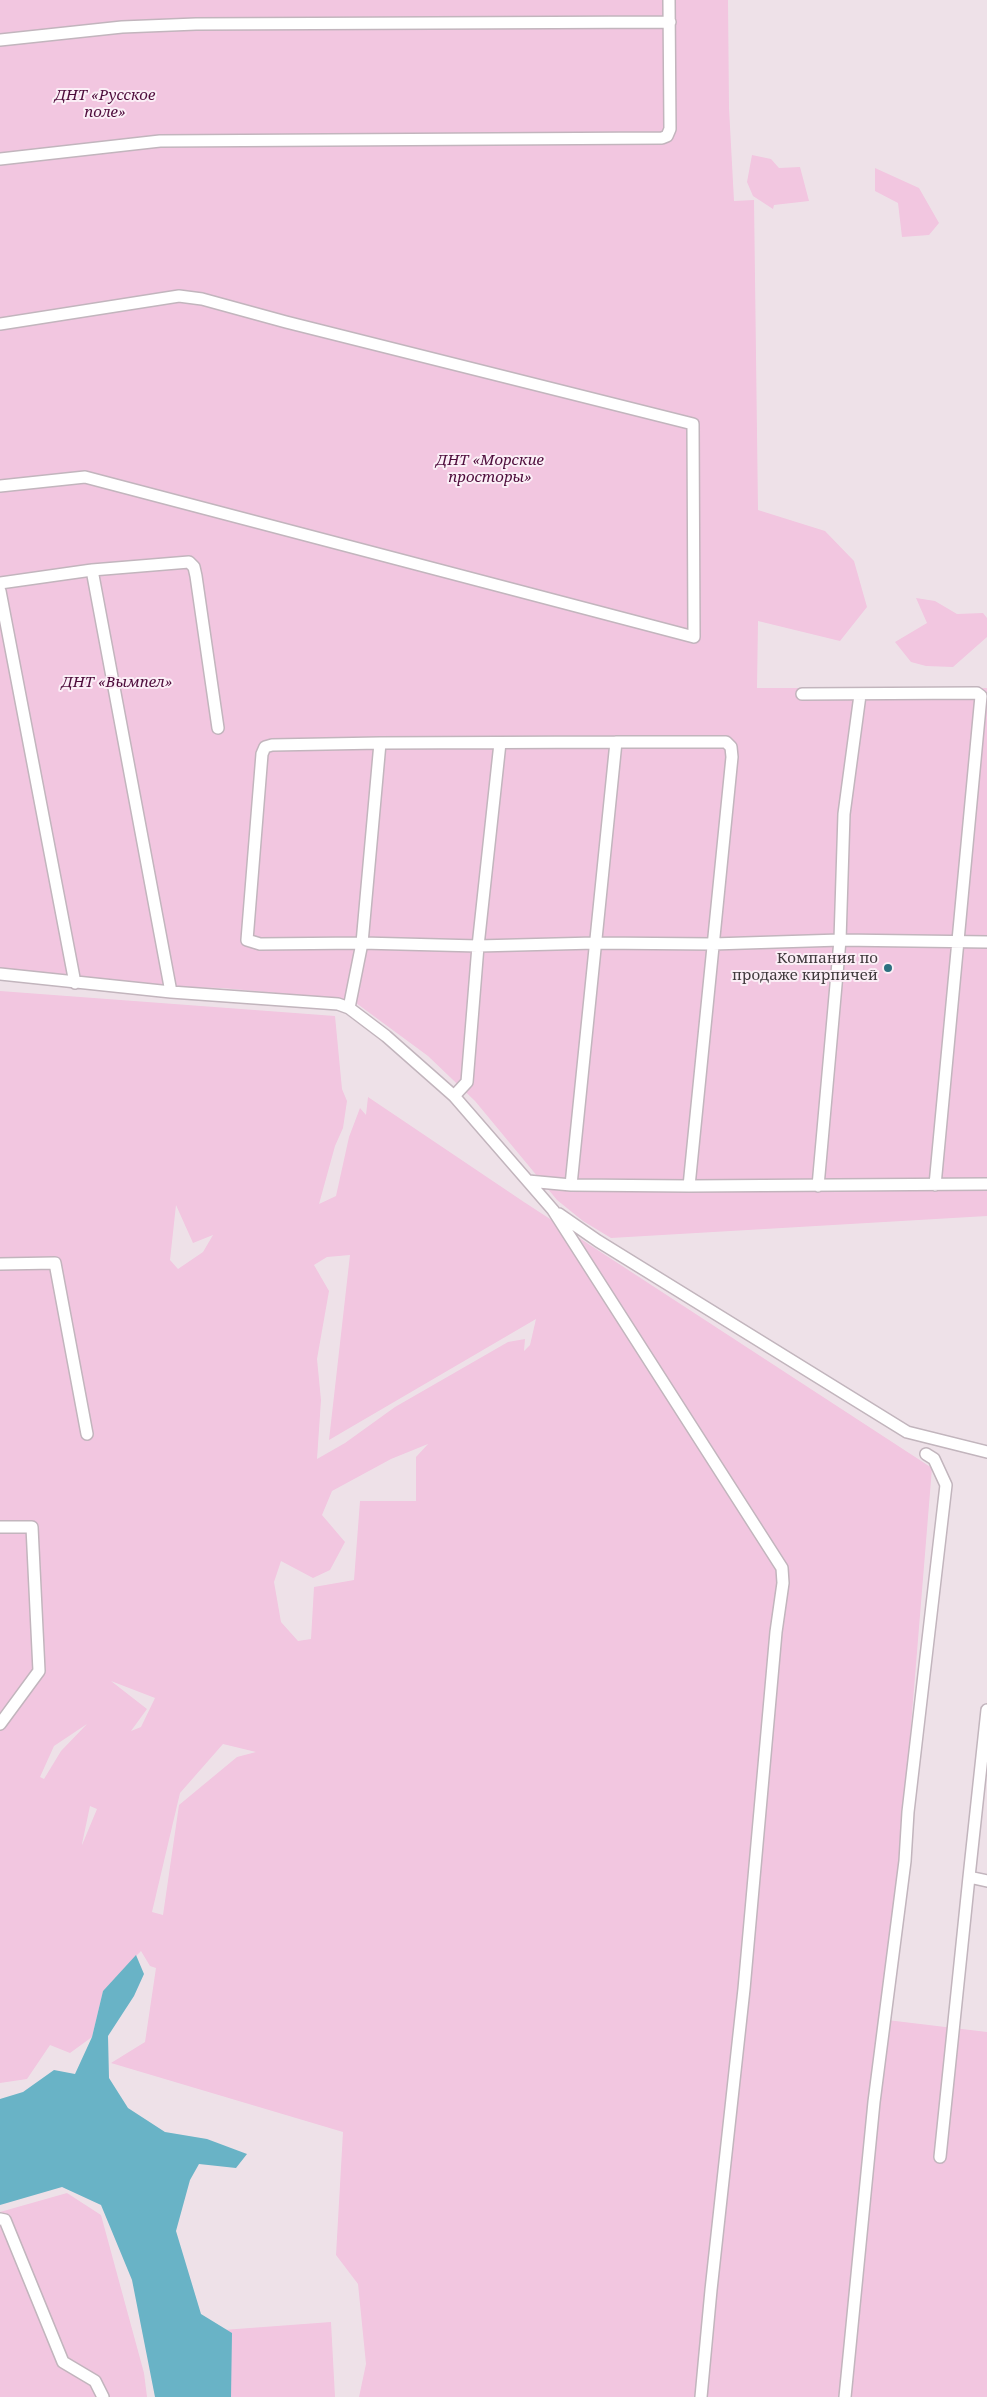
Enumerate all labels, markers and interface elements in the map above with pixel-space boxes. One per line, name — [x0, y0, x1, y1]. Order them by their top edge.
park label: ДНТ «Русское поле» — [55, 87, 155, 122]
park label: ДНТ «Морские просторы» — [436, 452, 544, 487]
park label: ДНТ «Вымпел» — [62, 674, 172, 692]
place label: Компания по продаже кирпичей — [732, 950, 878, 985]
marker: Компания по продаже кирпичей — [882, 962, 894, 974]

